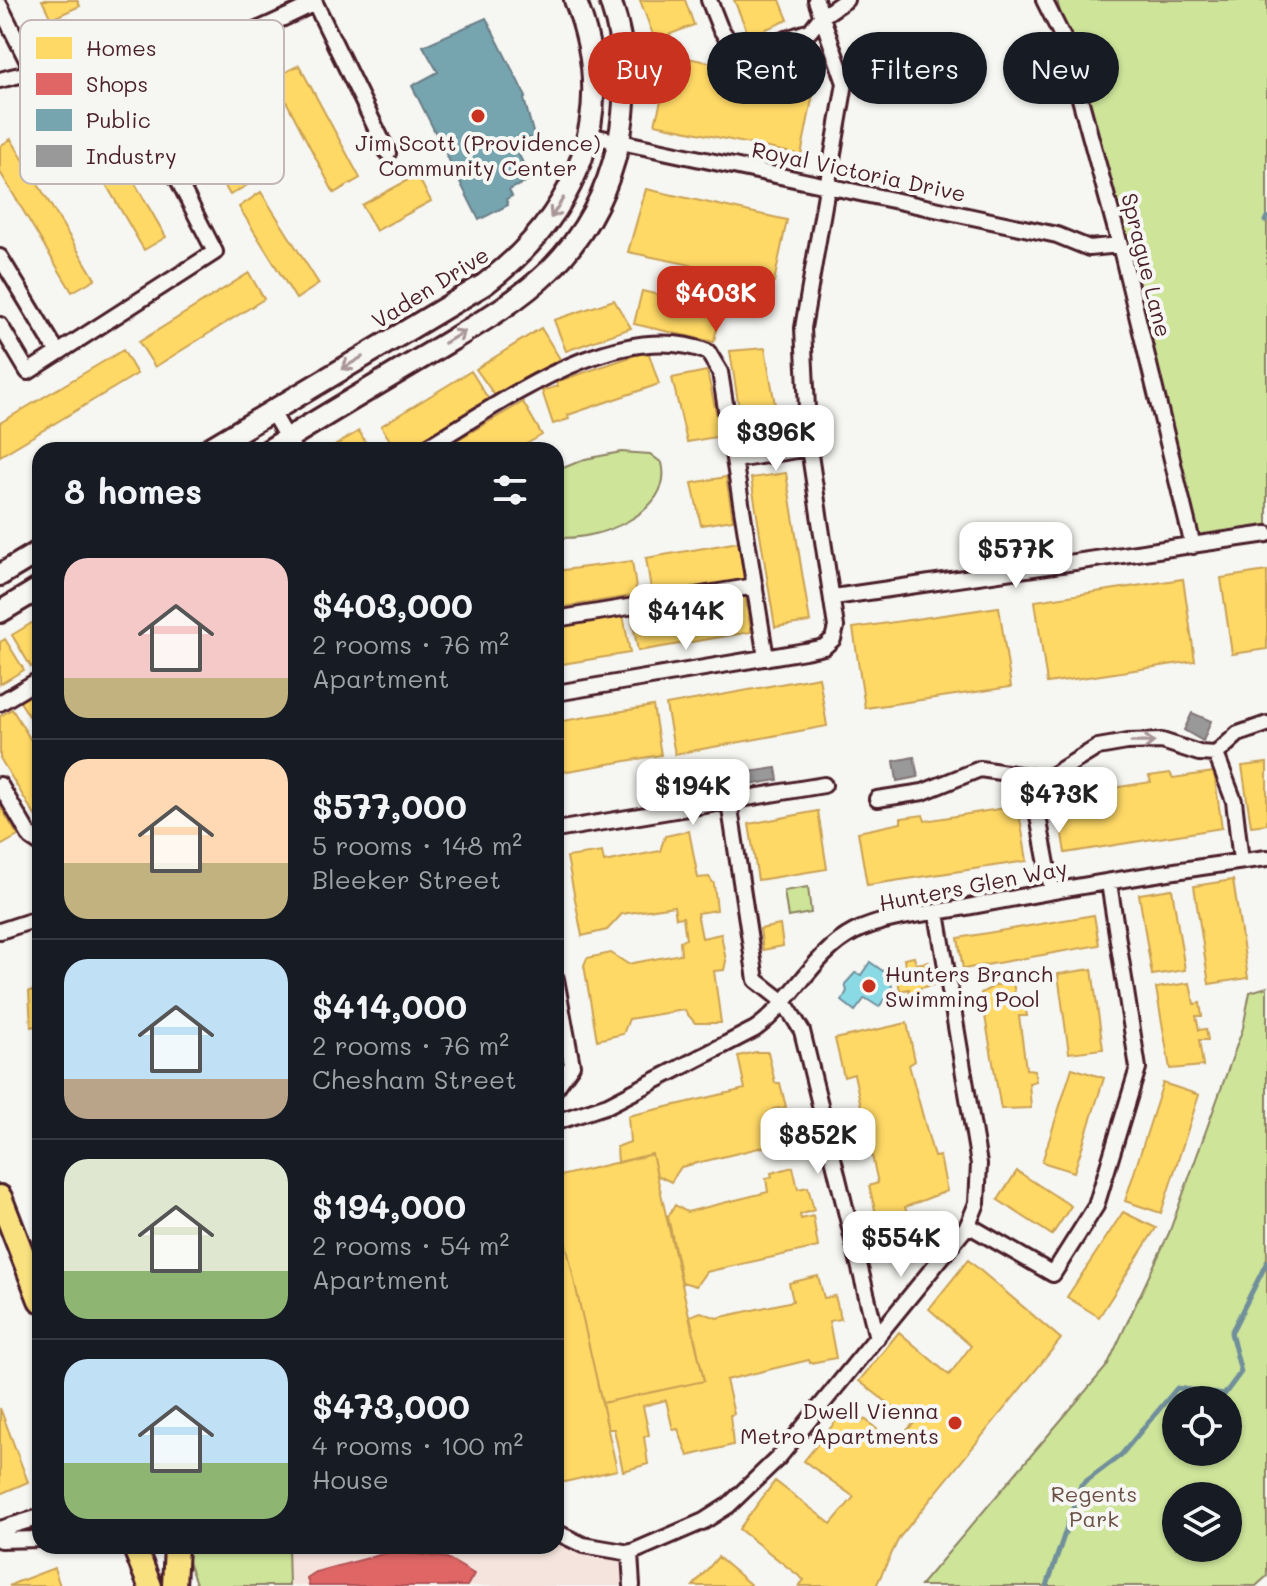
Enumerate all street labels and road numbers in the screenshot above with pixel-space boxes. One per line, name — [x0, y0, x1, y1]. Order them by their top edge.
street label: Royal Victoria Drive — [749, 134, 969, 208]
street label: Sprague Lane — [1115, 190, 1179, 340]
street label: Vaden Drive — [366, 240, 494, 334]
street label: Hunters Glen Way — [876, 853, 1070, 917]

